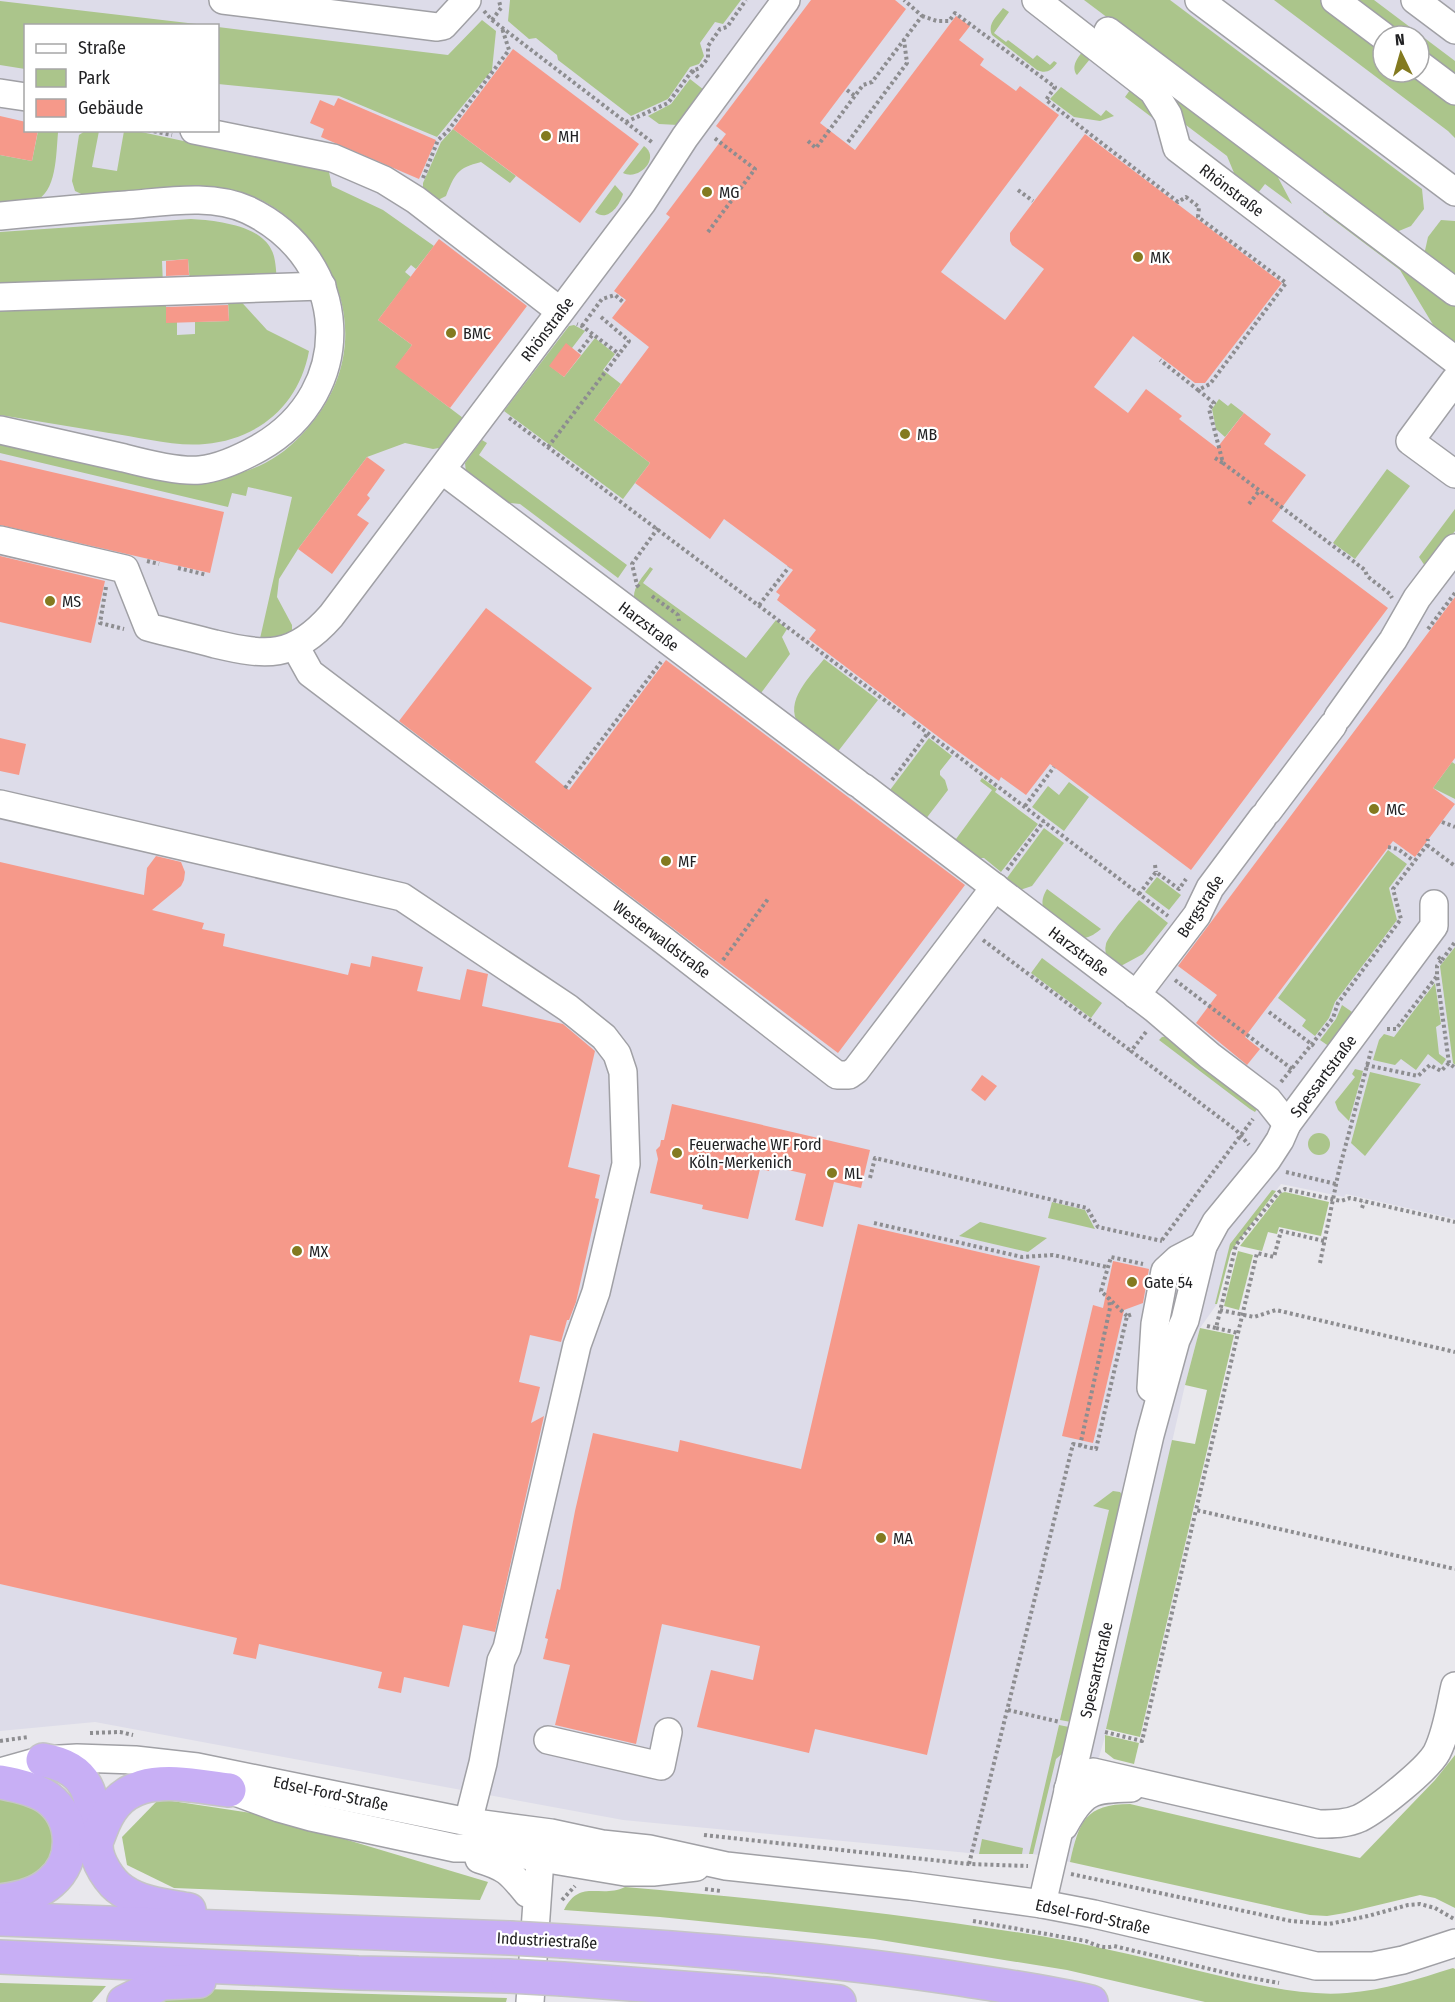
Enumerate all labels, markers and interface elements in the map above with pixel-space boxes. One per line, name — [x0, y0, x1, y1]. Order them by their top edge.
legend — [24, 24, 219, 132]
north arrow — [1371, 24, 1431, 84]
text: N — [1394, 30, 1405, 49]
text: Straße — [78, 37, 126, 59]
text: Park — [78, 67, 111, 89]
text: Gebäude — [78, 97, 144, 119]
place label: MH — [558, 127, 579, 146]
marker: MH — [539, 129, 553, 143]
street label: Rhönstraße — [1196, 160, 1268, 221]
place label: MG — [719, 183, 739, 202]
marker: MG — [700, 185, 714, 199]
place label: MK — [1150, 248, 1170, 267]
marker: MK — [1131, 250, 1145, 264]
street label: Rhönstraße — [517, 293, 578, 365]
place label: BMC — [463, 324, 491, 343]
marker: BMC — [444, 326, 458, 340]
place label: MB — [917, 425, 937, 444]
marker: MB — [898, 427, 912, 441]
place label: MS — [62, 592, 81, 611]
marker: MS — [43, 594, 57, 608]
street label: Harzstraße — [615, 598, 683, 655]
place label: MC — [1386, 800, 1405, 819]
marker: MC — [1367, 802, 1381, 816]
place label: MF — [678, 852, 696, 871]
marker: MF — [659, 854, 673, 868]
street label: Bergstraße — [1173, 871, 1228, 941]
street label: Westerwaldstraße — [609, 897, 714, 982]
street label: Harzstraße — [1045, 923, 1113, 980]
street label: Spessartstraße — [1286, 1031, 1360, 1121]
place label: Feuerwache WF Ford Köln-Merkenich — [689, 1135, 822, 1172]
marker: Feuerwache WF Ford Köln-Merkenich — [670, 1146, 684, 1160]
place label: ML — [844, 1164, 862, 1183]
marker: ML — [825, 1166, 839, 1180]
place label: MX — [309, 1242, 328, 1261]
marker: MX — [290, 1244, 304, 1258]
place label: Gate 54 — [1144, 1273, 1193, 1292]
marker: Gate 54 — [1125, 1275, 1139, 1289]
place label: MA — [893, 1529, 913, 1548]
marker: MA — [874, 1531, 888, 1545]
street label: Spessartstraße — [1076, 1620, 1117, 1720]
street label: Edsel-Ford-Straße — [272, 1772, 390, 1815]
street label: Edsel-Ford-Straße — [1034, 1895, 1152, 1938]
street label: Industriestraße — [496, 1928, 598, 1953]

